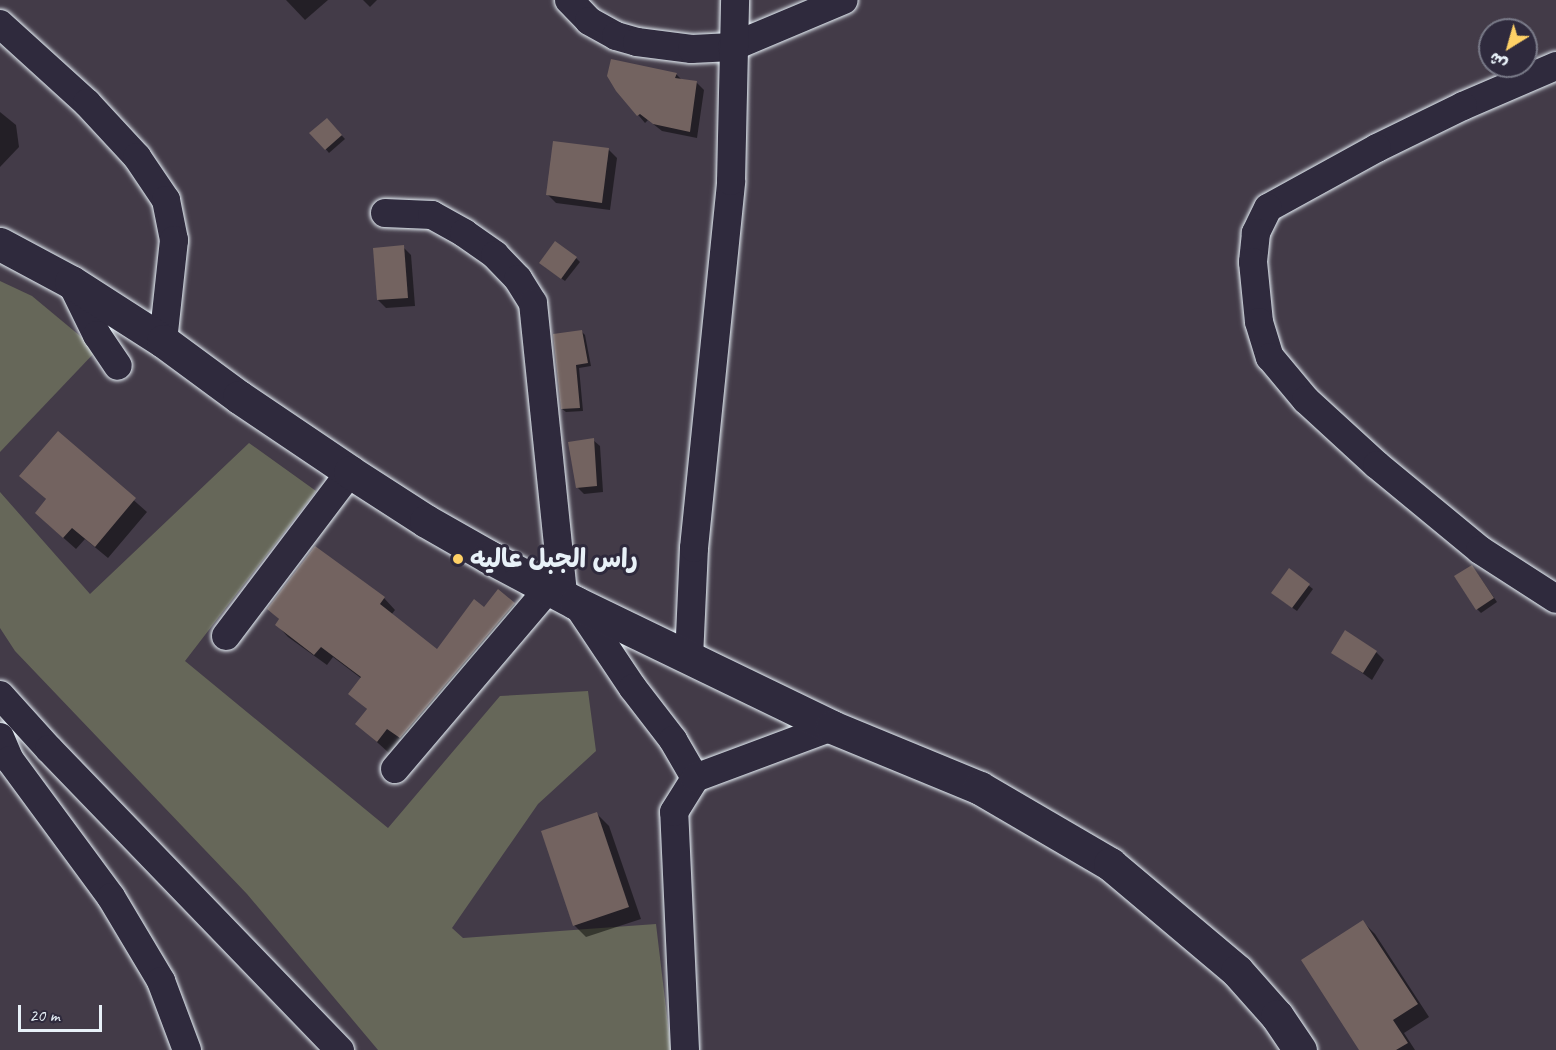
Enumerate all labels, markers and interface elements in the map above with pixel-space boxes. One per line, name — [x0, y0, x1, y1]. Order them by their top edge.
north arrow — [1478, 18, 1538, 78]
text: ش — [1485, 47, 1511, 74]
place label: راس الجبل عاليه — [470, 543, 638, 575]
marker: راس الجبل عاليه — [451, 552, 465, 566]
scale bar — [21, 993, 105, 1031]
text: 20 m — [29, 1004, 60, 1026]

